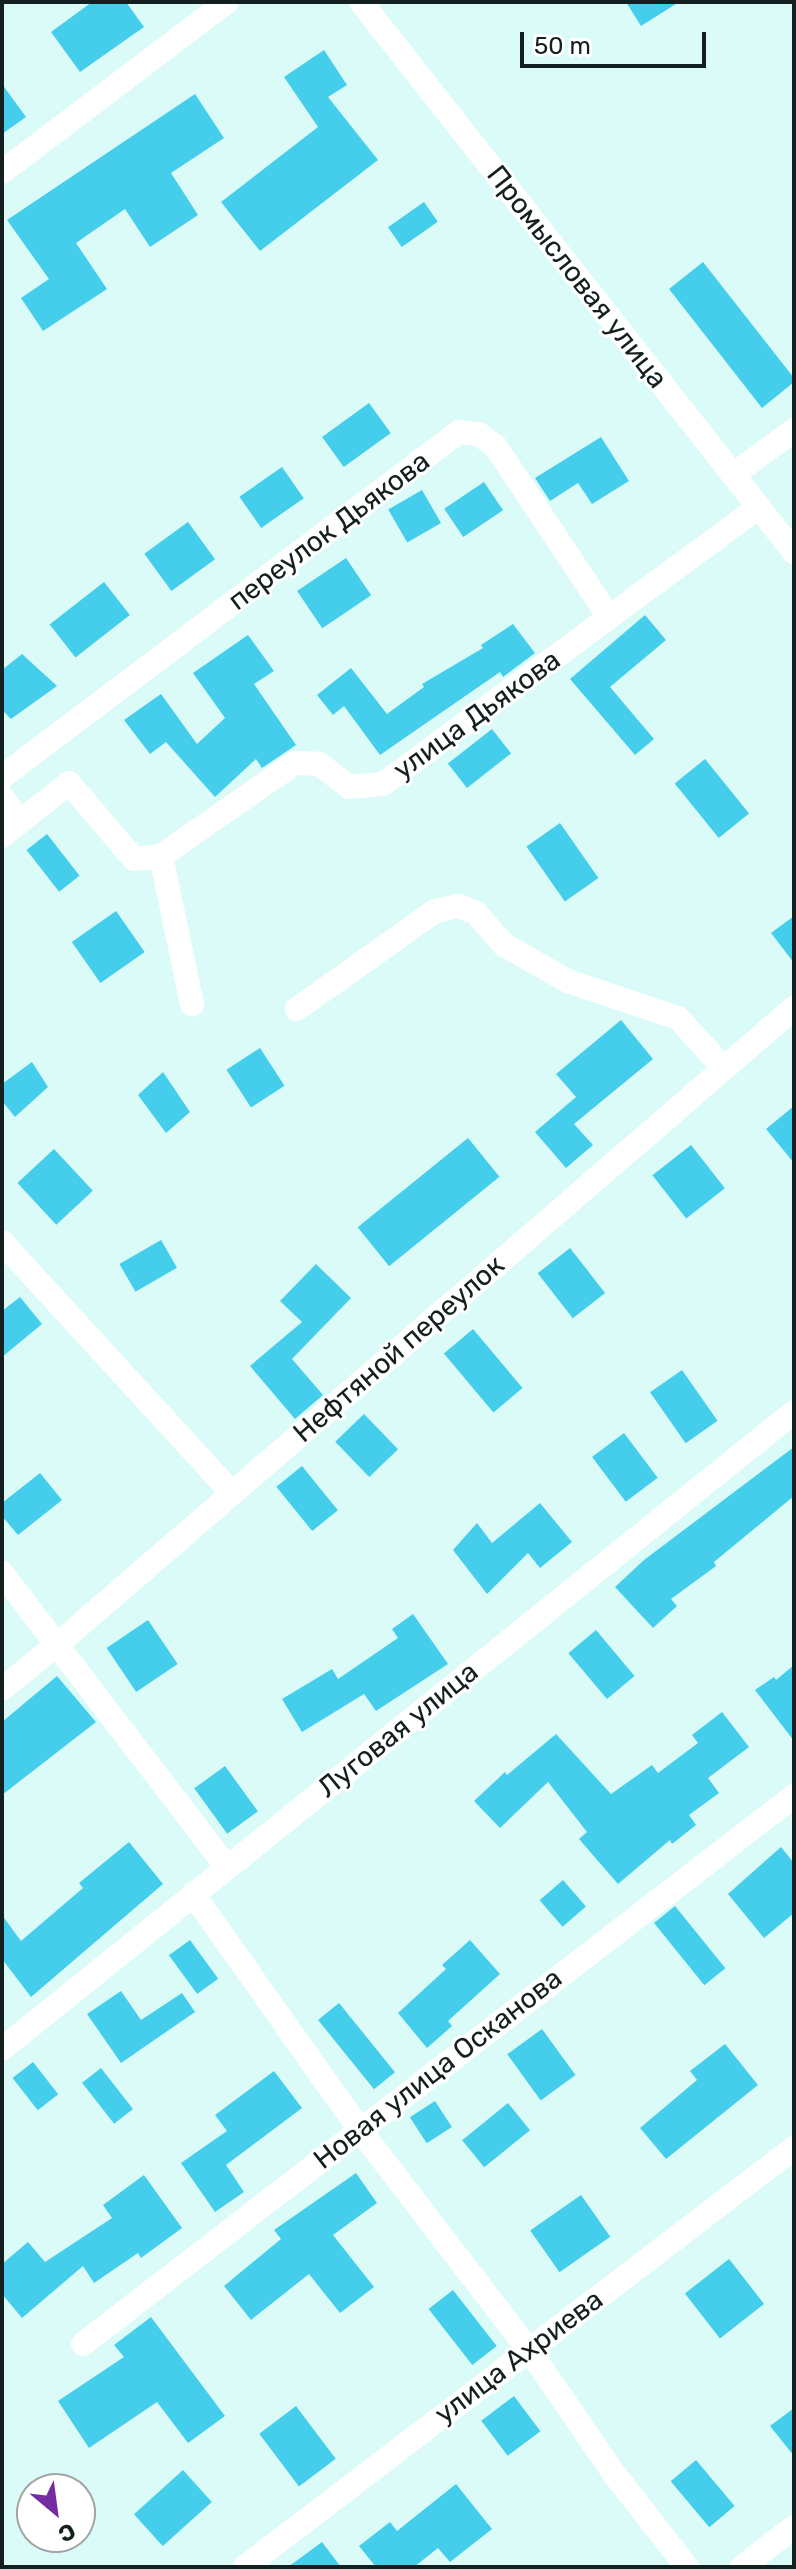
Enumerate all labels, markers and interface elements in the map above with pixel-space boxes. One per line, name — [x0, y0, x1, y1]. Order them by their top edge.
scale bar — [524, 16, 710, 66]
text: 50 m — [534, 32, 591, 60]
street label: Промысловая улица — [480, 159, 674, 395]
street label: переулок Дьякова — [222, 444, 436, 618]
street label: улица Дьякова — [387, 643, 567, 787]
street label: Нефтяной переулок — [287, 1248, 511, 1450]
street label: Луговая улица — [311, 1655, 485, 1805]
street label: Новая улица Осканова — [307, 1962, 569, 2176]
street label: улица Ахриева — [428, 2283, 610, 2431]
north arrow — [16, 2473, 96, 2553]
text: С — [54, 2517, 80, 2548]

